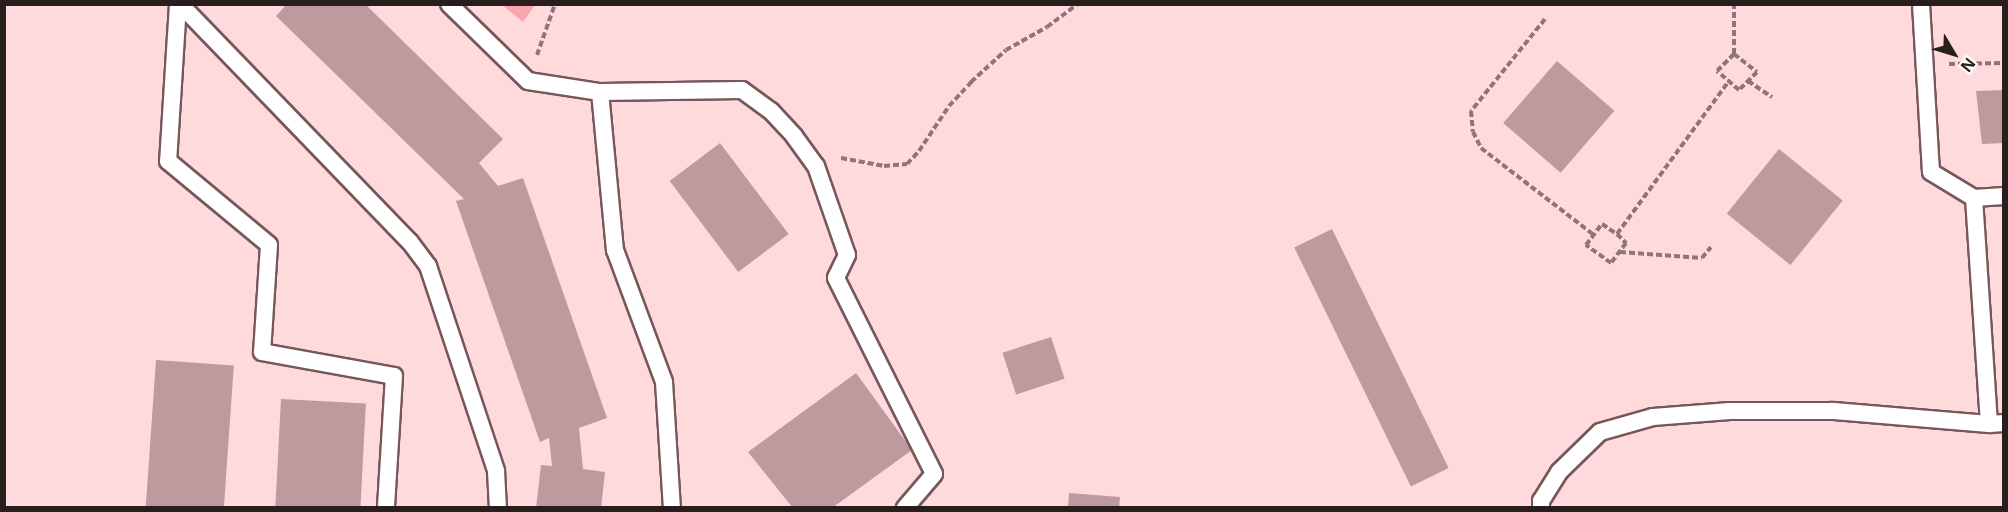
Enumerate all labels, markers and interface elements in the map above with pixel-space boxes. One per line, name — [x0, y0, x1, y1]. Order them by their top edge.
north arrow — [1924, 24, 1984, 84]
text: N — [1956, 53, 1981, 77]

